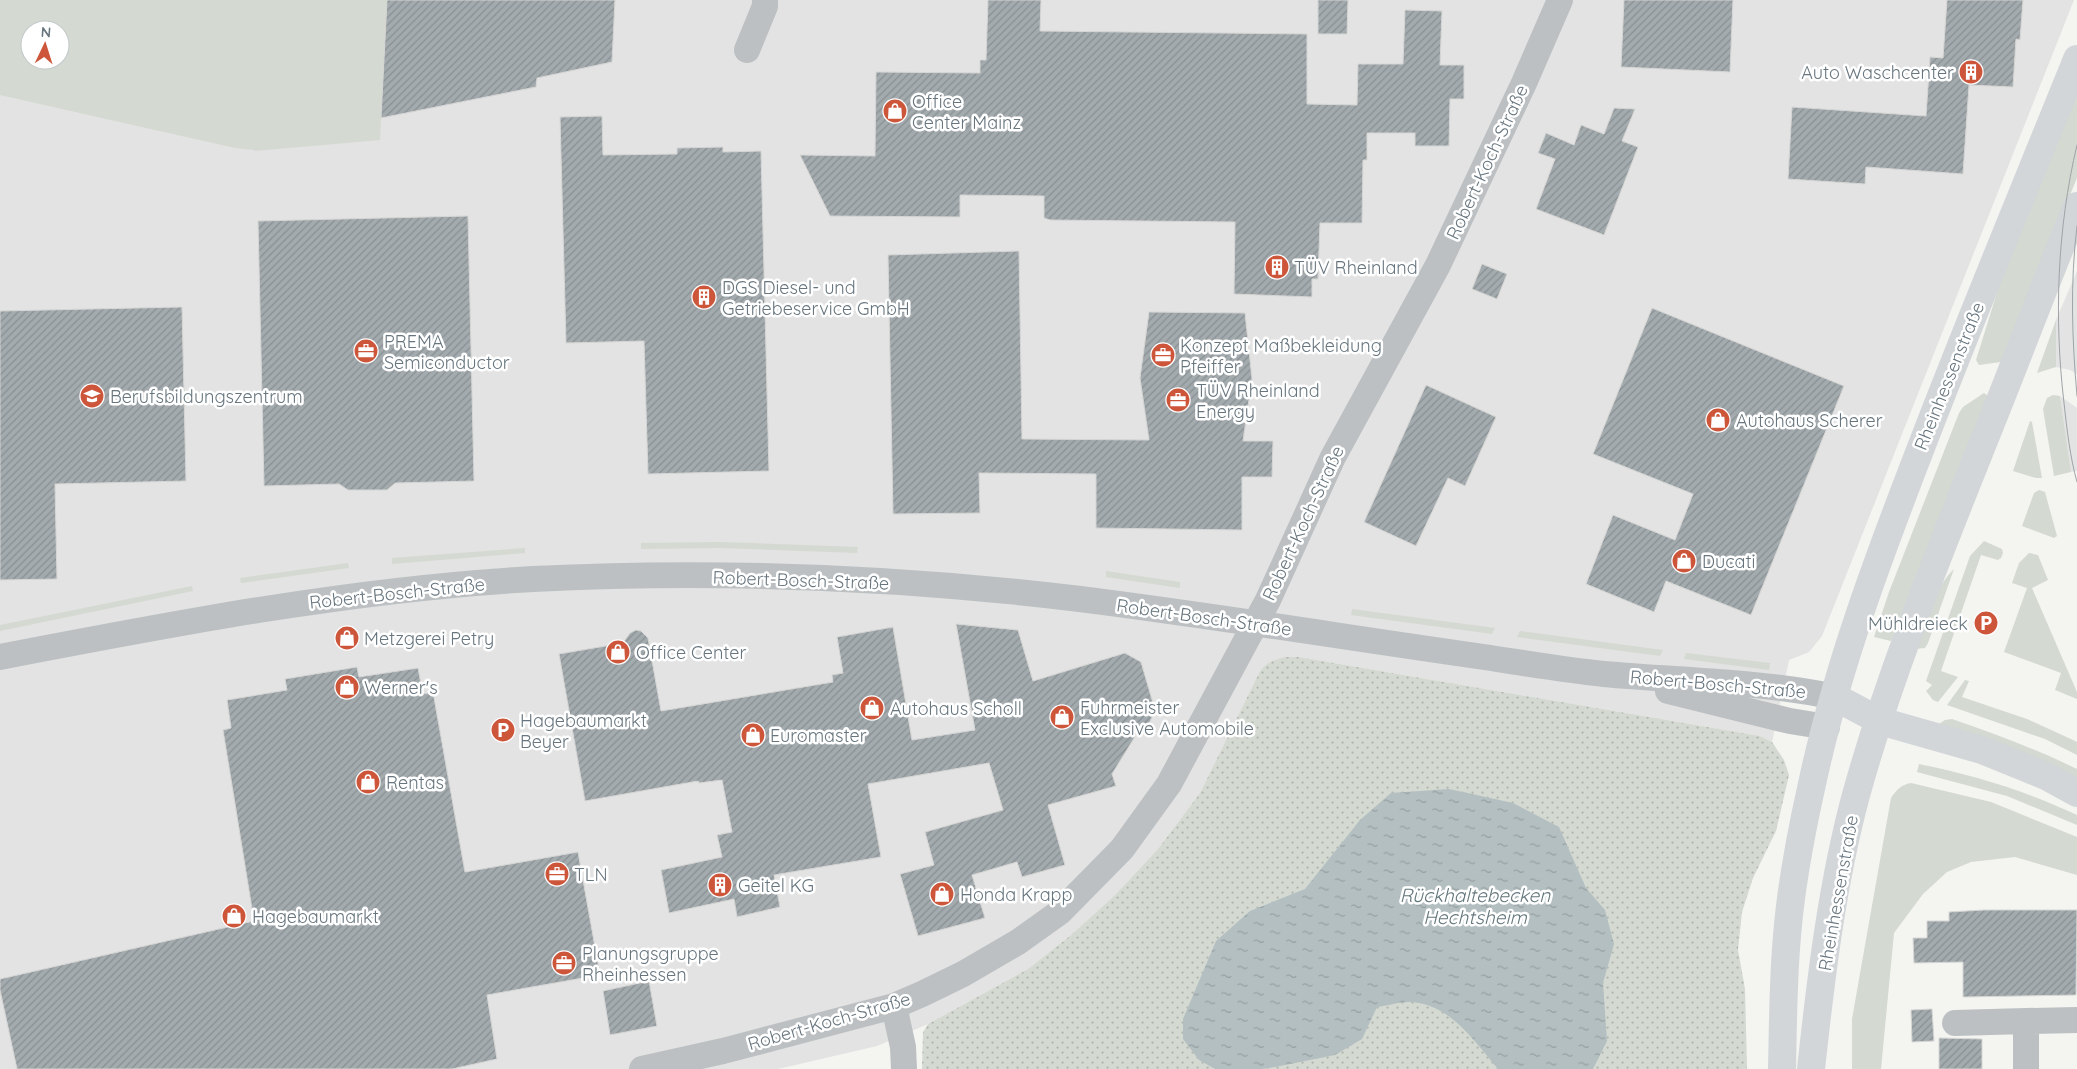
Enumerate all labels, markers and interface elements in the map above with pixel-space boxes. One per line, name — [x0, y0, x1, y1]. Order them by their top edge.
north arrow — [20, 20, 70, 70]
text: N — [40, 23, 52, 41]
building icon: Auto Waschcenter — [1958, 59, 1984, 85]
place label: Auto Waschcenter — [1801, 61, 1954, 84]
street label: Robert-Koch-Straße — [1441, 81, 1533, 243]
place label: Office Center Mainz — [912, 90, 1021, 134]
shop icon: Office Center Mainz — [882, 98, 908, 124]
building icon: TÜV Rheinland — [1264, 254, 1290, 280]
place label: TÜV Rheinland — [1294, 256, 1418, 279]
place label: DGS Diesel- und Getriebeservice GmbH — [722, 276, 910, 320]
building icon: DGS Diesel- und Getriebeservice GmbH — [691, 284, 717, 310]
street label: Rheinhessenstraße — [1909, 299, 1989, 453]
place label: PREMA Semiconductor — [384, 330, 510, 374]
place label: Konzept Maßbekleidung Pfeiffer — [1180, 334, 1382, 378]
office icon: PREMA Semiconductor — [353, 338, 379, 364]
office icon: Konzept Maßbekleidung Pfeiffer — [1150, 342, 1176, 368]
place label: TÜV Rheinland Energy — [1196, 379, 1320, 423]
school or university icon: Berufsbildungszentrum — [79, 383, 105, 409]
place label: Berufsbildungszentrum — [110, 385, 303, 408]
office icon: TÜV Rheinland Energy — [1165, 387, 1191, 413]
shop icon: Autohaus Scherer — [1705, 407, 1731, 433]
place label: Autohaus Scherer — [1736, 409, 1883, 432]
street label: Robert-Koch-Straße — [1257, 442, 1349, 604]
shop icon: Ducati — [1671, 548, 1697, 574]
place label: Ducati — [1702, 550, 1755, 573]
street label: Robert-Bosch-Straße — [712, 565, 890, 595]
street label: Robert-Bosch-Straße — [308, 572, 486, 614]
street label: Robert-Bosch-Straße — [1115, 593, 1293, 641]
parking icon: Mühldreieck — [1973, 610, 1999, 636]
place label: Mühldreieck — [1868, 612, 1968, 635]
shop icon: Metzgerei Petry — [334, 625, 360, 651]
place label: Metzgerei Petry — [364, 627, 494, 650]
shop icon: Office Center — [605, 639, 631, 665]
place label: Office Center — [636, 641, 746, 664]
street label: Robert-Bosch-Straße — [1629, 665, 1807, 703]
shop icon: Werner's — [334, 674, 360, 700]
place label: Werner's — [364, 676, 438, 699]
shop icon: Autohaus Scholl — [859, 695, 885, 721]
place label: Fuhrmeister Exclusive Automobile — [1080, 696, 1254, 740]
place label: Autohaus Scholl — [890, 697, 1022, 720]
shop icon: Fuhrmeister Exclusive Automobile — [1049, 704, 1075, 730]
place label: Hagebaumarkt Beyer — [520, 709, 647, 753]
parking icon: Hagebaumarkt Beyer — [490, 717, 516, 743]
shop icon: Euromaster — [740, 722, 766, 748]
place label: Euromaster — [770, 724, 867, 747]
shop icon: Rentas — [355, 769, 381, 795]
place label: Rentas — [386, 771, 444, 794]
street label: Rheinhessenstraße — [1813, 813, 1863, 973]
office icon: TLN — [544, 861, 570, 887]
place label: TLN — [574, 863, 608, 886]
building icon: Geitel KG — [707, 872, 733, 898]
place label: Geitel KG — [738, 874, 814, 897]
shop icon: Honda Krapp — [929, 881, 955, 907]
place label: Honda Krapp — [960, 883, 1073, 906]
water label: Rückhaltebecken Hechtsheim — [1400, 883, 1551, 929]
shop icon: Hagebaumarkt — [221, 903, 247, 929]
place label: Hagebaumarkt — [252, 905, 379, 928]
place label: Planungsgruppe Rheinhessen — [582, 942, 719, 986]
office icon: Planungsgruppe Rheinhessen — [551, 950, 577, 976]
street label: Robert-Koch-Straße — [745, 987, 913, 1055]

